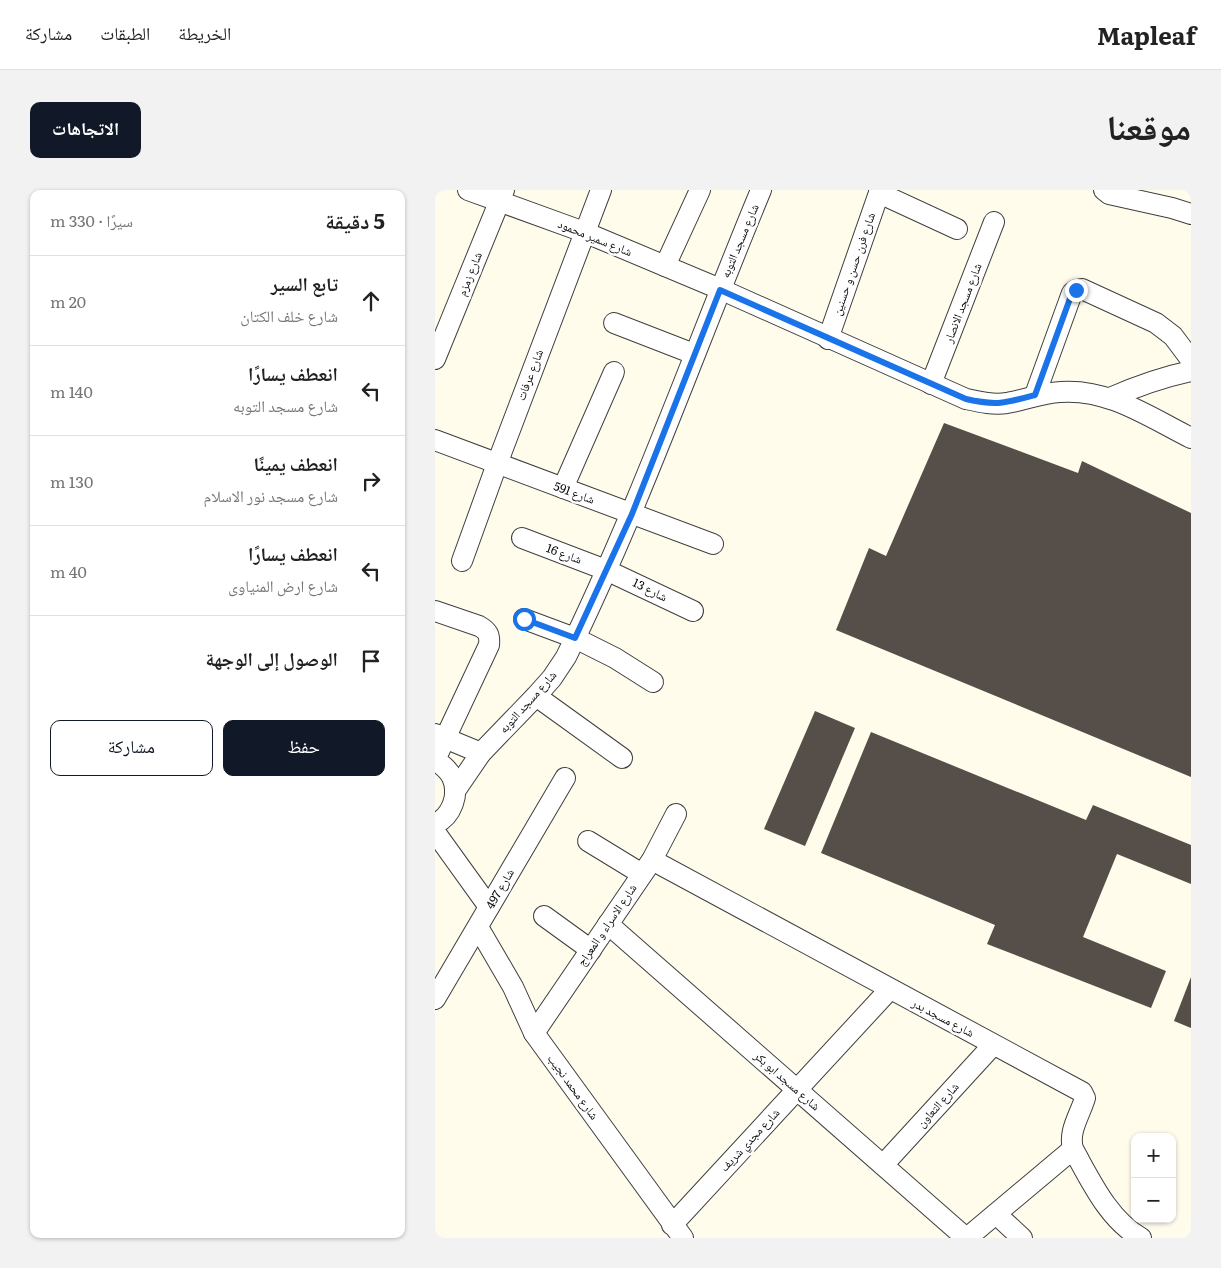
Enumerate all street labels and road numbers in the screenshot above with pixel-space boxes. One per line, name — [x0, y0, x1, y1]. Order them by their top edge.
street label: شارع مسجد التوبه — [715, 201, 763, 280]
street label: شارع فرن حسن و حسنين — [827, 210, 879, 318]
street label: شارع سمير محمود — [556, 214, 635, 260]
street label: شارع زمزم — [452, 249, 486, 298]
street label: شارع مسجد الانصار — [938, 260, 986, 346]
street label: شارع عرفات — [511, 346, 547, 403]
street label: شارع 591 — [551, 476, 597, 508]
street label: شارع 16 — [544, 538, 585, 568]
street label: شارع 13 — [630, 573, 671, 605]
street label: شارع مسجد التوبه — [494, 666, 560, 737]
street label: شارع 497 — [480, 865, 518, 912]
street label: شارع الاسراء و المعراج — [572, 879, 641, 969]
street label: شارع مسجد بدر — [908, 993, 978, 1041]
street label: شارع مسجد ابو بكر — [750, 1046, 825, 1114]
street label: شارع محمد نجيب — [544, 1050, 604, 1123]
street label: شارع التعاون — [912, 1078, 963, 1131]
street label: شارع مجدي شريف — [715, 1104, 785, 1176]

